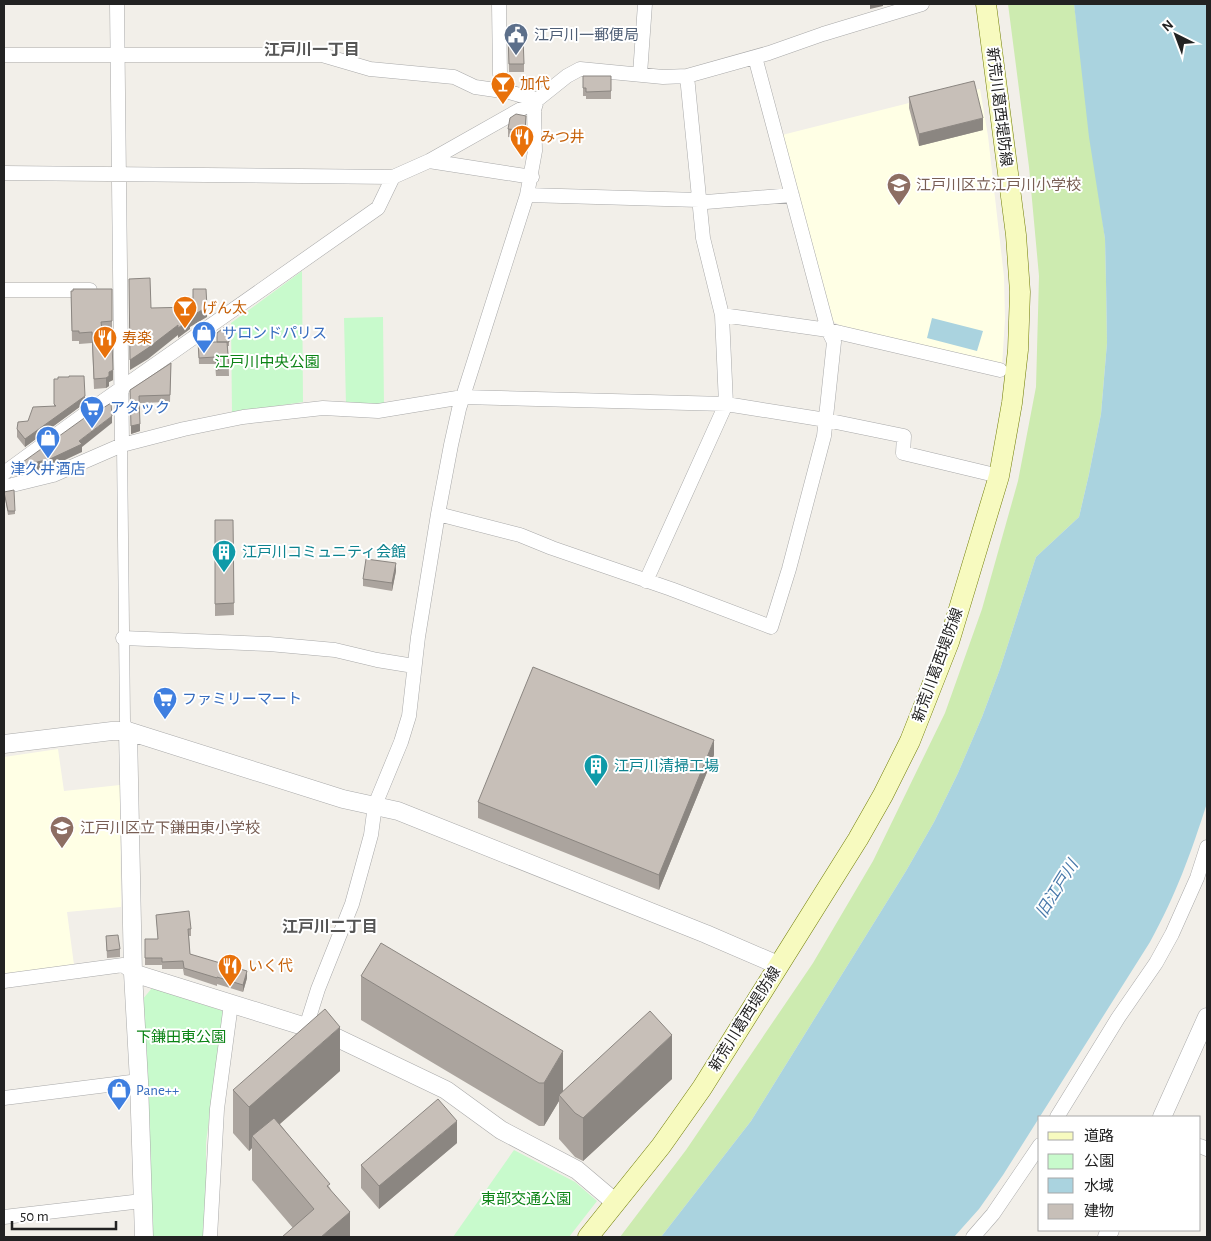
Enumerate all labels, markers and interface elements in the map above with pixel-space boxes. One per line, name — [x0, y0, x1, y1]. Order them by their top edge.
north arrow — [1151, 10, 1201, 60]
text: N — [1160, 18, 1176, 35]
public building icon: 江戸川一郵便局 — [503, 22, 529, 56]
place label: 江戸川一郵便局 — [534, 27, 639, 43]
district label: 江戸川一丁目 — [264, 41, 360, 58]
street label: 新荒川葛西堤防線 — [984, 46, 1015, 167]
bar icon: 加代 — [490, 71, 516, 105]
place label: 加代 — [520, 75, 550, 92]
restaurant icon: みつ井 — [509, 124, 535, 158]
place label: みつ井 — [540, 128, 585, 145]
school or university icon: 江戸川区立江戸川小学校 — [886, 172, 912, 206]
place label: 江戸川区立江戸川小学校 — [916, 177, 1081, 193]
bar icon: げん太 — [172, 295, 198, 329]
place label: げん太 — [202, 300, 247, 316]
shop icon: サロンドパリス — [191, 320, 217, 354]
restaurant icon: 寿楽 — [92, 325, 118, 359]
place label: サロンドパリス — [222, 326, 327, 341]
place label: 寿楽 — [122, 330, 152, 346]
park label: 江戸川中央公園 — [214, 354, 320, 370]
supermarket icon: アタック — [79, 395, 105, 429]
place label: アタック — [110, 400, 170, 416]
shop icon: 津久井酒店 — [35, 425, 61, 459]
place label: 津久井酒店 — [10, 460, 86, 477]
building icon: 江戸川コミュニティ会館 — [211, 539, 237, 573]
place label: 江戸川コミュニティ会館 — [242, 544, 406, 560]
street label: 新荒川葛西堤防線 — [909, 606, 966, 724]
supermarket icon: ファミリーマート — [152, 686, 178, 720]
place label: ファミリーマート — [182, 692, 302, 707]
building icon: 江戸川清掃工場 — [583, 753, 609, 787]
place label: 江戸川清掃工場 — [614, 758, 719, 774]
school or university icon: 江戸川区立下鎌田東小学校 — [49, 815, 75, 849]
place label: 江戸川区立下鎌田東小学校 — [80, 819, 260, 836]
water label: 旧江戸川 — [1032, 855, 1082, 920]
district label: 江戸川二丁目 — [282, 918, 378, 935]
restaurant icon: いく代 — [217, 953, 243, 987]
place label: いく代 — [248, 957, 293, 974]
street label: 新荒川葛西堤防線 — [706, 964, 783, 1074]
park label: 下鎌田東公園 — [136, 1028, 226, 1045]
shop icon: Pane++ — [106, 1077, 132, 1111]
place label: Pane++ — [136, 1083, 179, 1098]
legend — [1038, 1116, 1201, 1231]
text: 道路 — [1084, 1128, 1114, 1144]
text: 公園 — [1084, 1153, 1114, 1169]
text: 水域 — [1084, 1178, 1114, 1194]
park label: 東部交通公園 — [481, 1191, 571, 1207]
scale bar — [12, 1198, 116, 1230]
text: 建物 — [1084, 1203, 1114, 1219]
text: 50 m — [20, 1209, 49, 1224]

